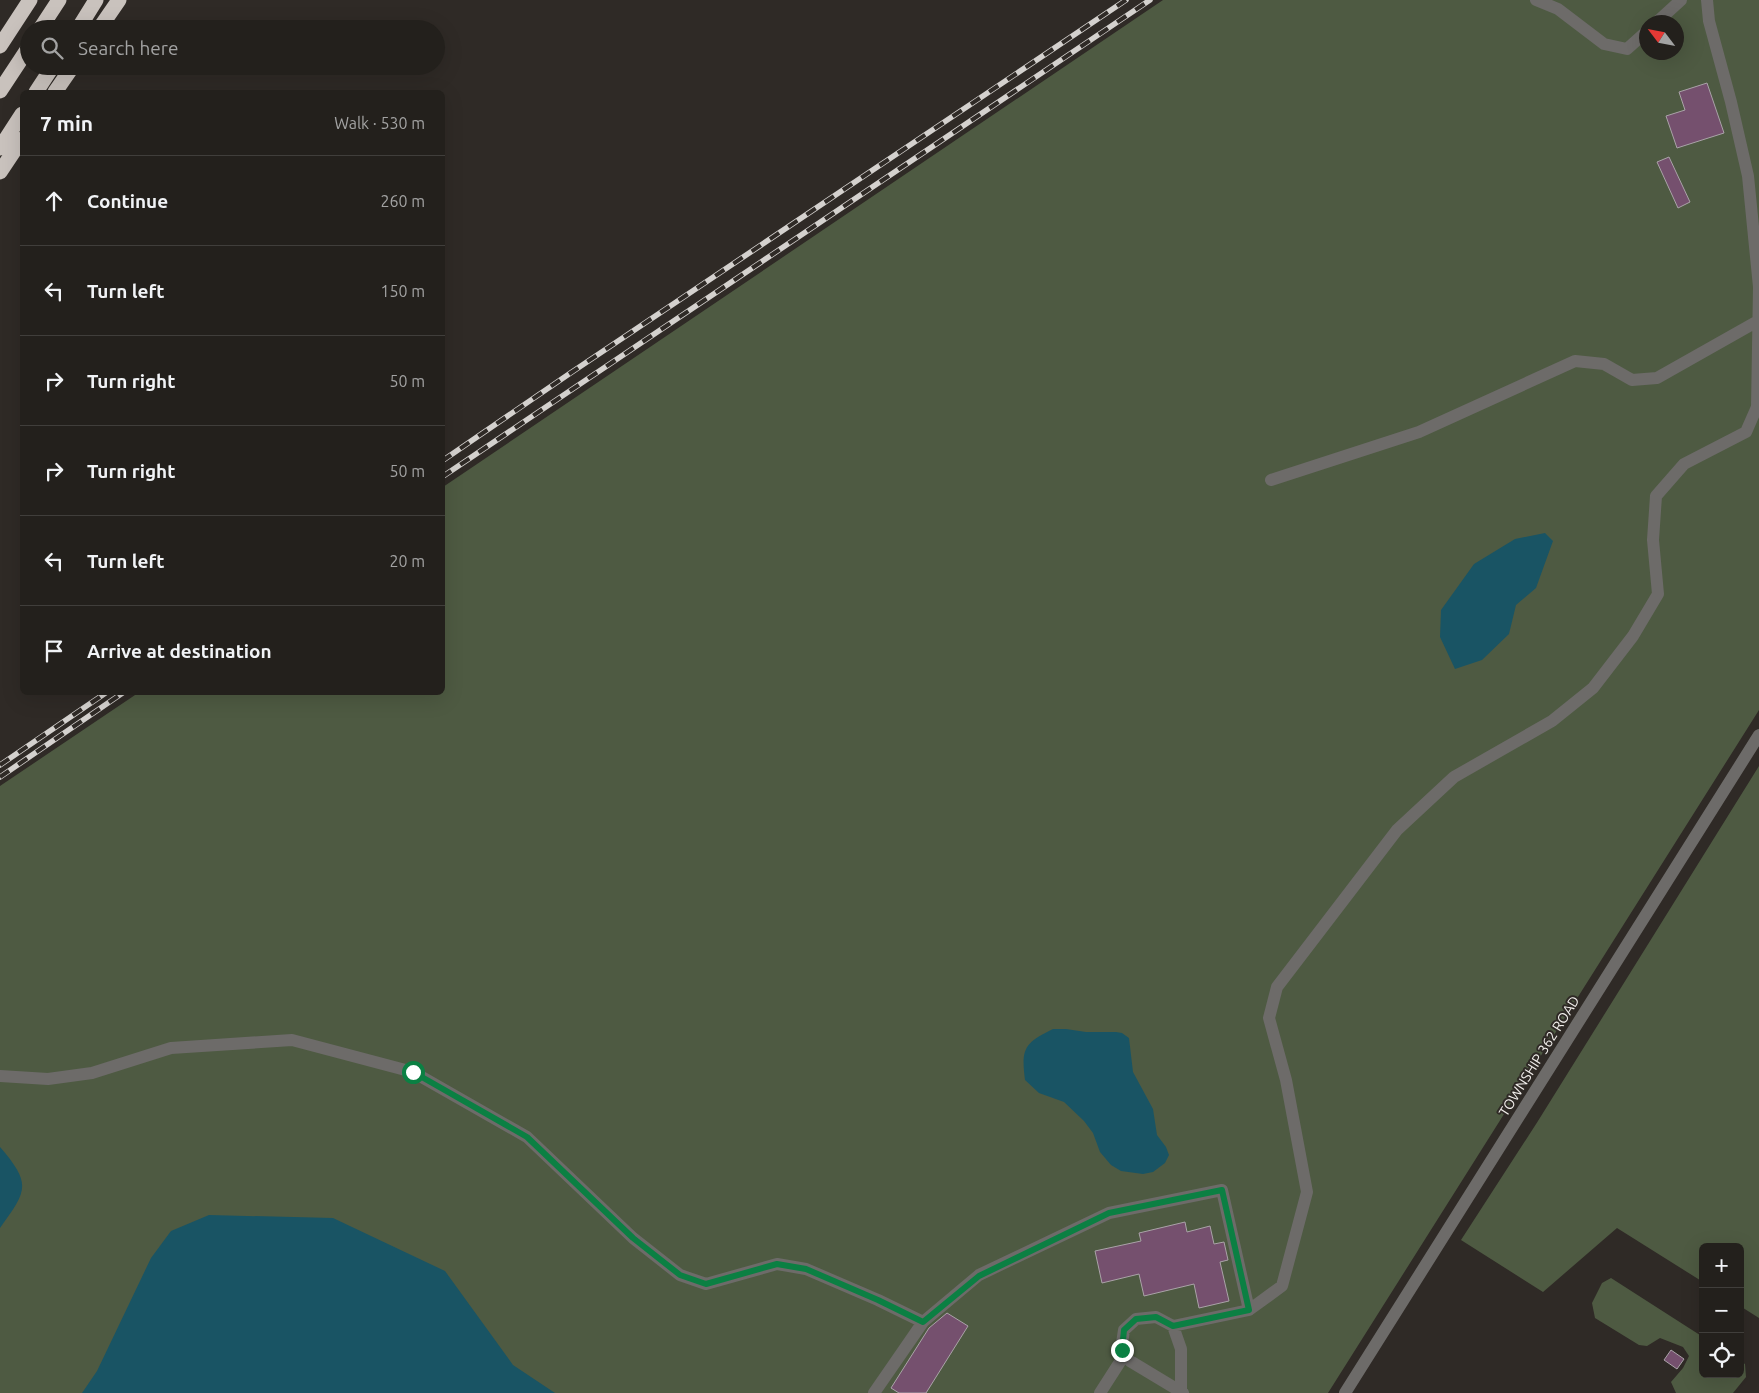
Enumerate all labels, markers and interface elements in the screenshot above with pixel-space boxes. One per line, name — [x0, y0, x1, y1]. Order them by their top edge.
north arrow — [1639, 15, 1684, 60]
search box — [20, 20, 445, 75]
icon: search — [38, 34, 66, 62]
text: Search here — [78, 37, 178, 59]
text: 7 min — [40, 111, 93, 135]
text: Walk · 530 m — [334, 114, 425, 132]
icon: ahead — [40, 187, 68, 215]
text: Continue — [87, 190, 168, 212]
text: 260 m — [380, 192, 425, 210]
icon: left — [40, 277, 68, 305]
text: Turn left — [87, 280, 165, 302]
text: 150 m — [380, 282, 425, 300]
icon: right — [40, 367, 68, 395]
text: Turn right — [87, 370, 175, 392]
text: 50 m — [389, 372, 425, 390]
icon: right — [40, 457, 68, 485]
text: Turn right — [87, 460, 175, 482]
text: 50 m — [389, 462, 425, 480]
icon: left — [40, 547, 68, 575]
text: Turn left — [87, 550, 165, 572]
text: 20 m — [389, 552, 425, 570]
icon: arrive — [40, 637, 68, 665]
text: Arrive at destination — [87, 640, 272, 662]
street label: TOWNSHIP 362 ROAD — [1495, 993, 1583, 1119]
route start — [402, 1061, 425, 1084]
map controls — [1699, 1243, 1744, 1378]
button: + — [1699, 1243, 1744, 1288]
button: − — [1699, 1288, 1744, 1333]
button: locate — [1699, 1333, 1744, 1378]
route end — [1111, 1339, 1134, 1362]

